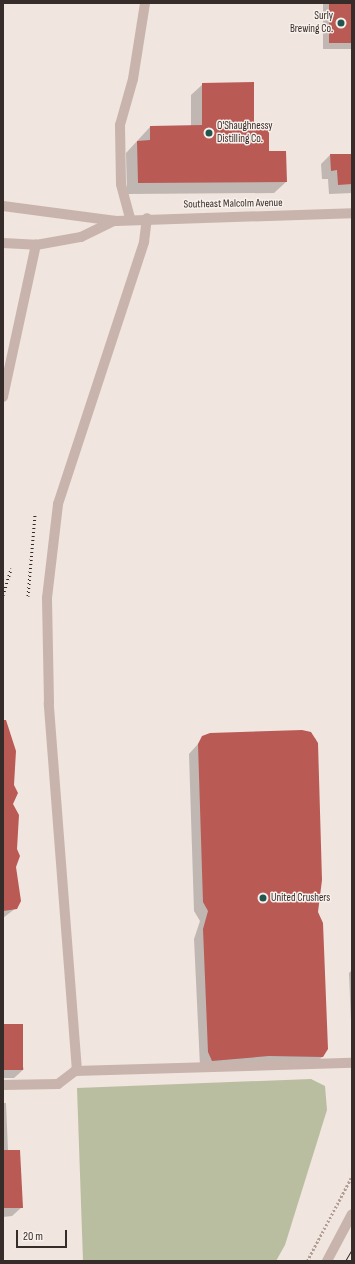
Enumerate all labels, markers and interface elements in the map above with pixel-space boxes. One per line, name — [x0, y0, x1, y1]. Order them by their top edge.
place label: Surly Brewing Co. — [290, 10, 333, 36]
marker: Surly Brewing Co. — [336, 18, 346, 28]
place label: O'Shaughnessy Distilling Co. — [217, 120, 273, 146]
marker: O'Shaughnessy Distilling Co. — [204, 128, 214, 138]
street label: Southeast Malcolm Avenue — [183, 197, 283, 211]
place label: United Crushers — [271, 891, 330, 905]
marker: United Crushers — [258, 893, 268, 903]
scale bar — [18, 1222, 69, 1248]
text: 20 m — [23, 1229, 43, 1244]

